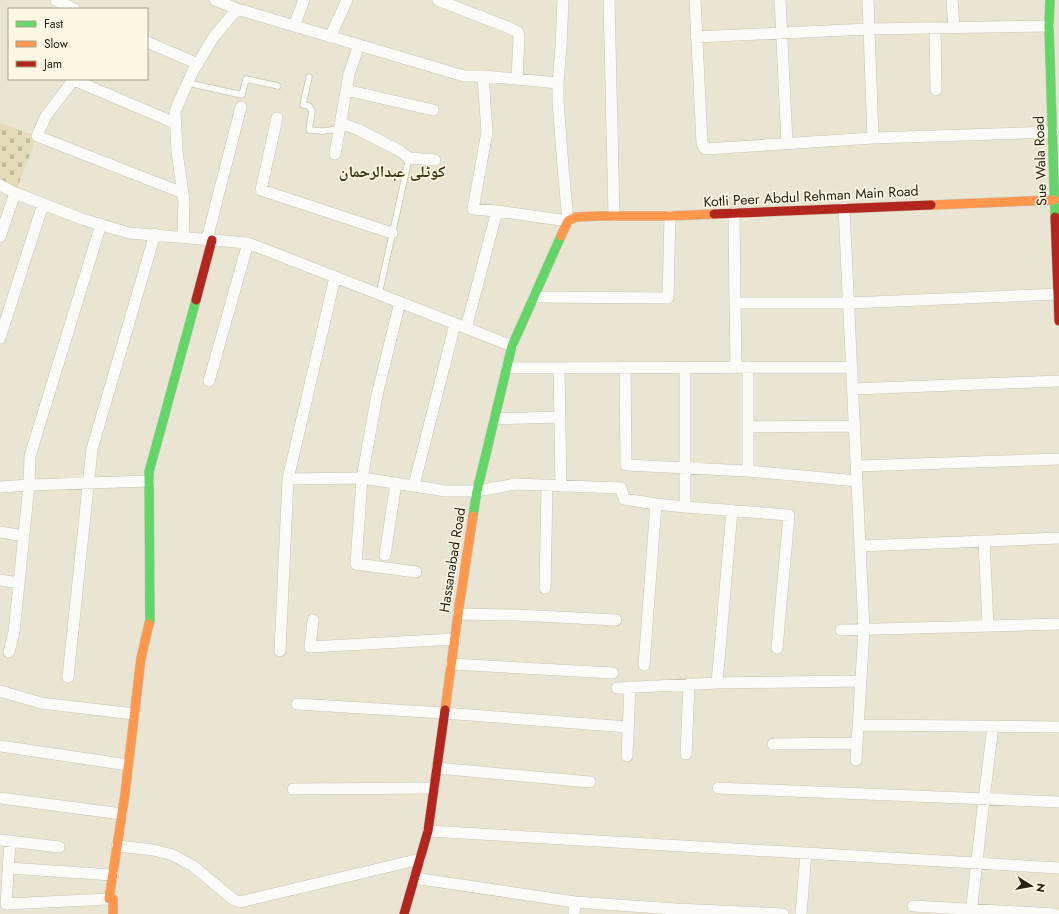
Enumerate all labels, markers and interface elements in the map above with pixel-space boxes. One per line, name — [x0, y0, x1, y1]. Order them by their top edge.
legend — [8, 8, 148, 80]
text: Fast — [44, 15, 63, 33]
text: Slow — [44, 35, 69, 53]
text: Jam — [42, 55, 62, 73]
street label: Sue Wala Road — [1028, 116, 1052, 206]
district label: کوٹلی عبدالرحمان — [339, 160, 445, 183]
street label: Kotli Peer Abdul Rehman Main Road — [703, 180, 919, 212]
street label: Hassanabad Road — [434, 506, 470, 614]
north arrow — [1011, 866, 1051, 906]
text: N — [1032, 882, 1050, 894]

